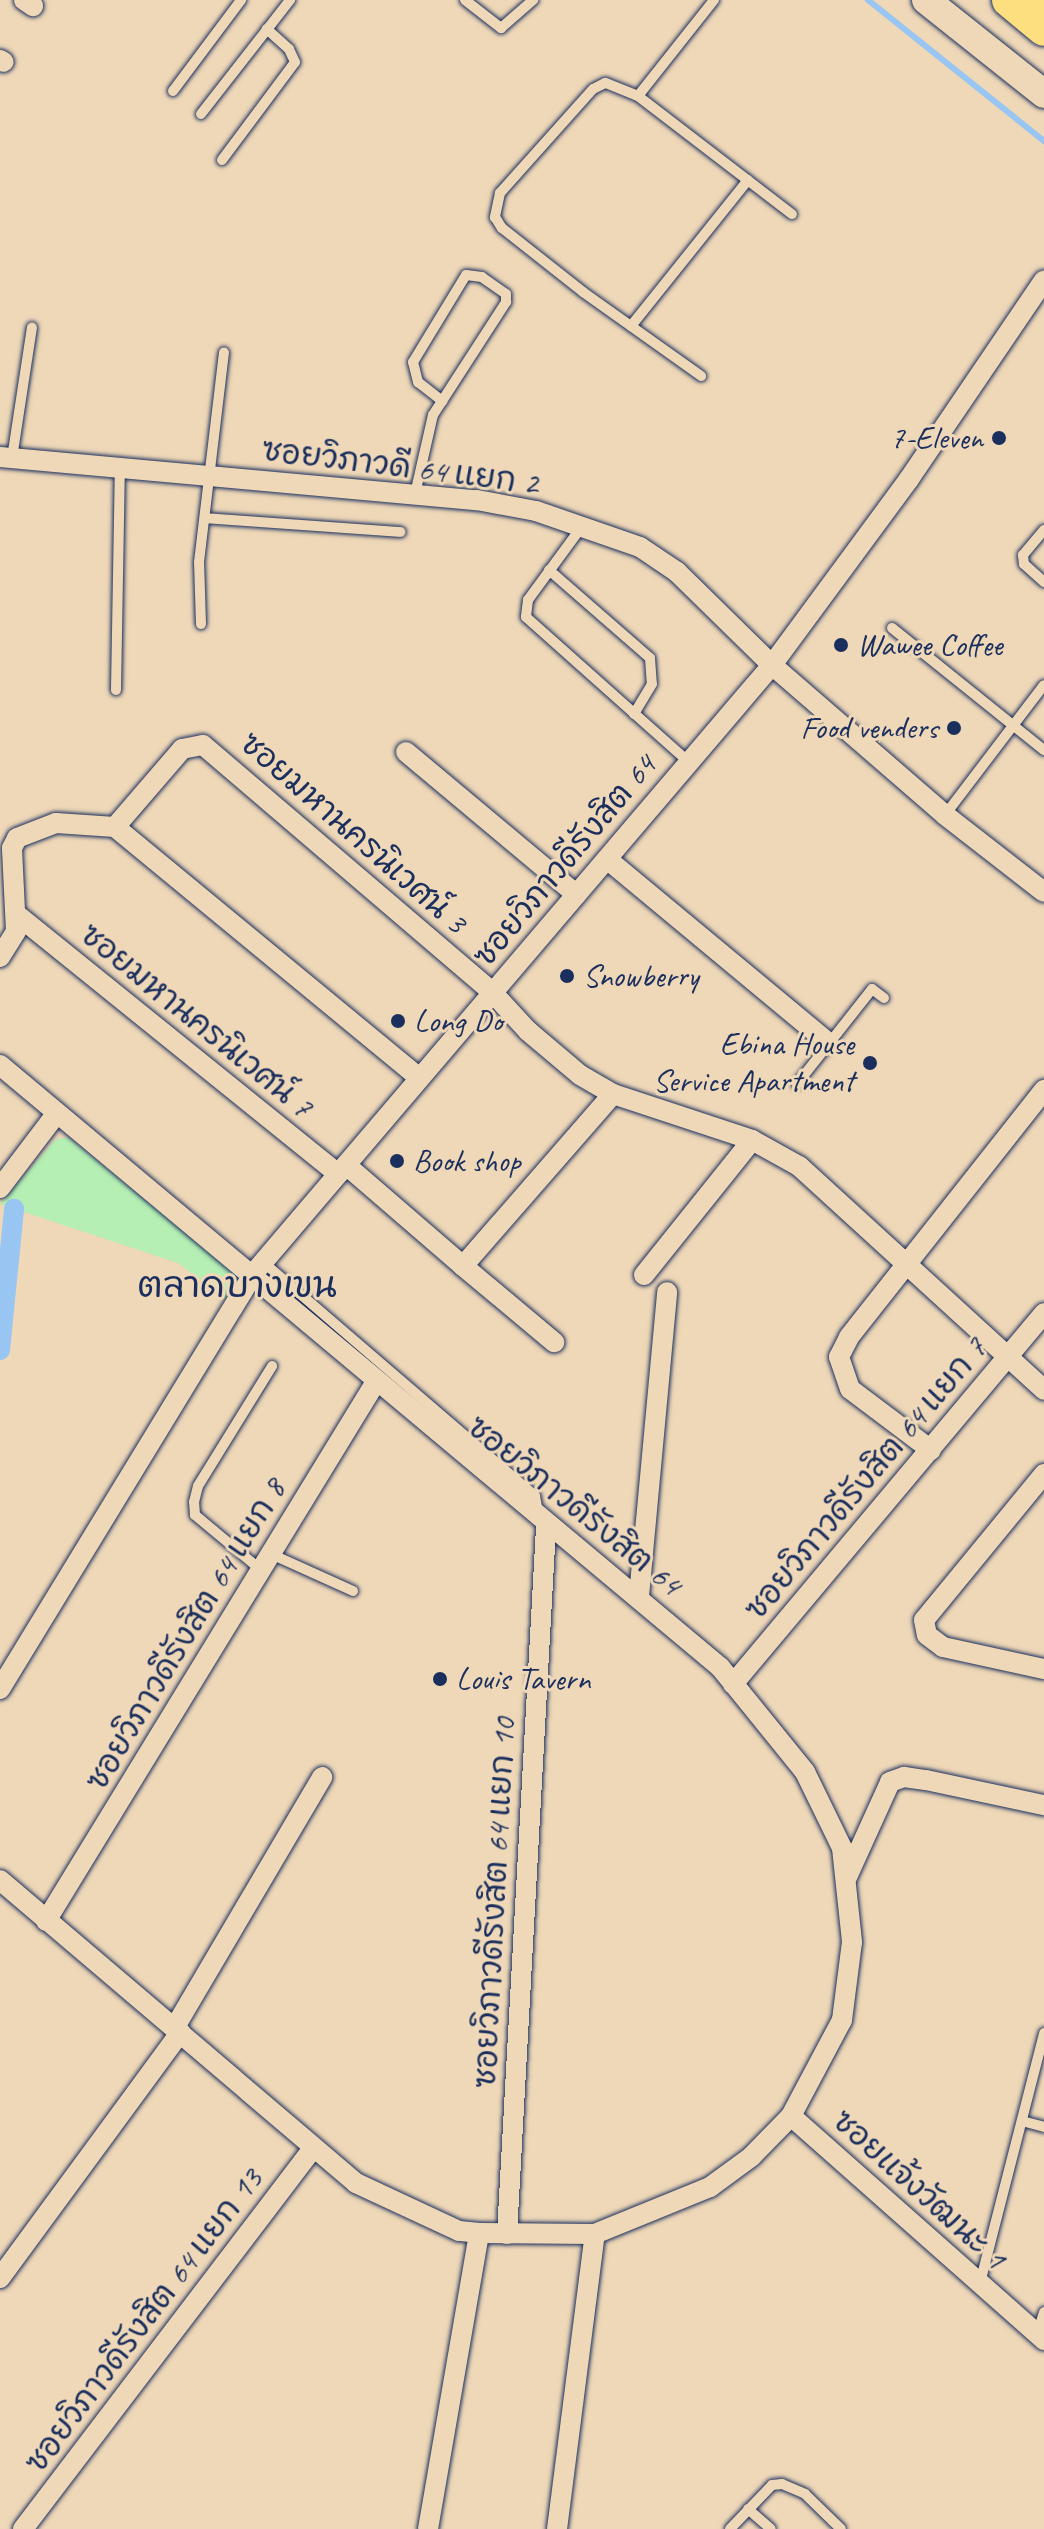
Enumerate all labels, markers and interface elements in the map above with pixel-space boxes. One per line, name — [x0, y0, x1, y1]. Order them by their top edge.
place label: 7-Eleven — [890, 419, 983, 457]
marker: 7-Eleven — [990, 429, 1008, 447]
street label: ซอยวิภาวดี 64 แยก 2 — [260, 431, 540, 503]
place label: Wawee Coffee — [857, 626, 1002, 664]
marker: Wawee Coffee — [832, 636, 850, 654]
place label: Food venders — [800, 709, 938, 747]
marker: Food venders — [945, 719, 963, 737]
street label: ซอยมหานครนิเวศน์ 3 — [232, 724, 474, 942]
street label: ซอยวิภาวดีรังสิต 64 — [465, 747, 665, 975]
street label: ซอยมหานครนิเวศน์ 7 — [72, 916, 320, 1126]
place label: Snowberry — [583, 957, 698, 995]
marker: Snowberry — [558, 967, 576, 985]
place label: Long Do — [414, 1002, 503, 1040]
marker: Long Do — [389, 1012, 407, 1030]
place label: Ebina House Service Apartment — [653, 1026, 854, 1101]
marker: Ebina House Service Apartment — [861, 1054, 879, 1072]
place label: Book shop — [413, 1142, 520, 1180]
marker: Book shop — [388, 1152, 406, 1170]
district label: ตลาดบางเขน — [137, 1264, 337, 1308]
street label: ซอยวิภาวดีรังสิต 64 แยก 7 — [737, 1330, 995, 1628]
street label: ซอยวิภาวดีรังสิต 64 — [459, 1408, 689, 1604]
street label: ซอยวิภาวดีรังสิต 64 แยก 8 — [78, 1472, 294, 1798]
place label: Louis Tavern — [456, 1660, 589, 1698]
marker: Louis Tavern — [431, 1670, 449, 1688]
street label: ซอยวิภาวดีรังสิต 64 แยก 10 — [466, 1717, 524, 2089]
street label: ซอยแจ้งวัฒนะ 1 — [824, 2102, 1014, 2278]
street label: ซอยวิภาวดีรังสิต 64 แยก 13 — [17, 2161, 271, 2481]

